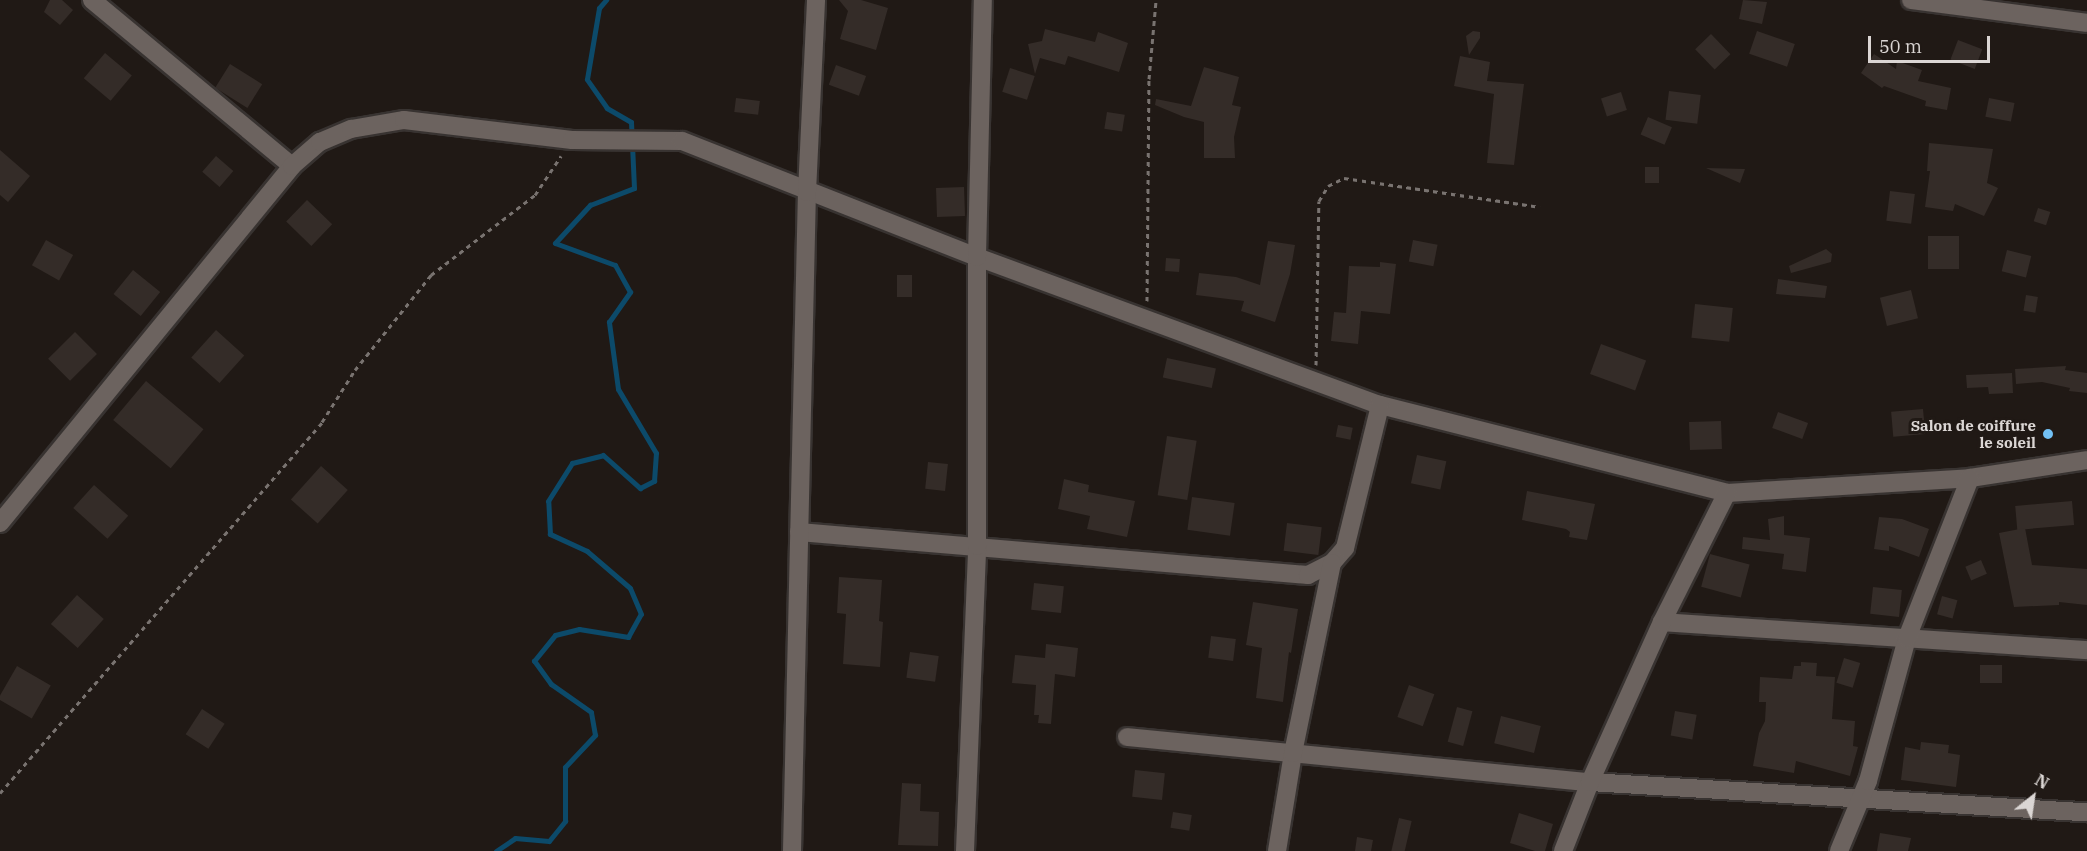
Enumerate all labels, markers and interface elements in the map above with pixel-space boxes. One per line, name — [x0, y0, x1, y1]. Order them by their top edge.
scale bar — [1871, 24, 1992, 62]
text: 50 m — [1879, 35, 1922, 58]
place label: Salon de coiffure le soleil — [1911, 416, 2036, 451]
marker: Salon de coiffure le soleil — [2041, 427, 2055, 441]
north arrow — [2003, 767, 2063, 827]
text: N — [2032, 770, 2052, 793]

